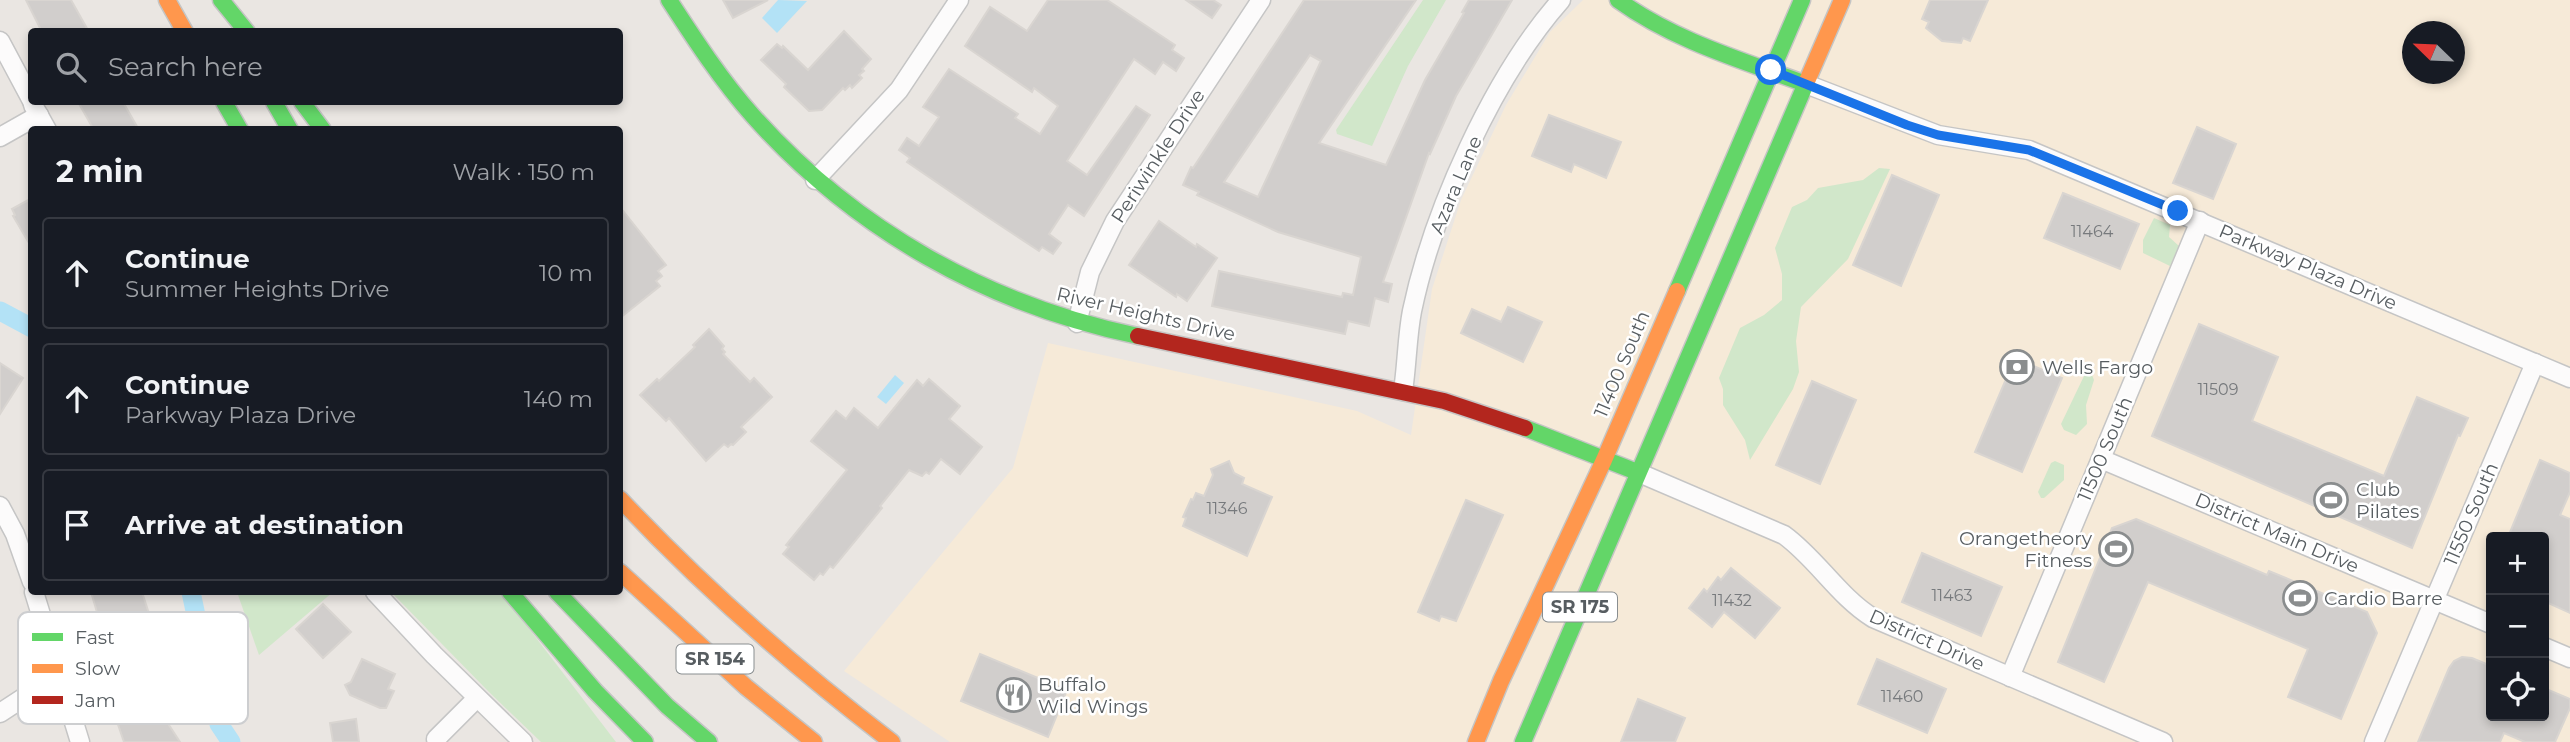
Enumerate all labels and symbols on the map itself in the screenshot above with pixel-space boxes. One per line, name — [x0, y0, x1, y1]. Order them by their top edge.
north arrow — [2402, 21, 2465, 84]
route start — [1755, 54, 1786, 85]
street label: Periwinkle Drive — [1106, 85, 1210, 227]
street label: Azara Lane — [1425, 132, 1487, 238]
route end — [2162, 195, 2193, 226]
street label: Parkway Plaza Drive — [2216, 219, 2400, 315]
house number: 11464 — [2071, 222, 2114, 241]
street label: River Heights Drive — [1054, 282, 1238, 346]
street label: 11400 South — [1589, 307, 1655, 421]
bank icon: Wells Fargo — [1998, 348, 2036, 386]
place label: Wells Fargo — [2042, 356, 2153, 379]
house number: 11509 — [2198, 380, 2238, 399]
street label: 11500 South — [2073, 393, 2137, 505]
street label: 11550 South — [2439, 459, 2503, 569]
place label: Club Pilates — [2356, 478, 2419, 523]
sports icon: Club Pilates — [2312, 481, 2350, 519]
street label: District Main Drive — [2192, 488, 2362, 578]
house number: 11346 — [1207, 499, 1248, 518]
place label: Orangetheory Fitness — [1959, 527, 2093, 572]
sports icon: Orangetheory Fitness — [2097, 530, 2135, 568]
sports icon: Cardio Barre — [2281, 579, 2319, 617]
house number: 11463 — [1932, 586, 1972, 605]
place label: Cardio Barre — [2324, 587, 2443, 610]
house number: 11432 — [1712, 591, 1752, 610]
road number: SR 175 — [1543, 592, 1617, 622]
street label: District Drive — [1866, 604, 1988, 676]
legend — [18, 612, 248, 724]
text: Fast — [75, 626, 115, 649]
road number: SR 154 — [676, 644, 754, 674]
text: Slow — [75, 657, 120, 680]
place label: Buffalo Wild Wings — [1038, 673, 1148, 718]
restaurant icon: Buffalo Wild Wings — [995, 676, 1033, 714]
house number: 11460 — [1881, 687, 1923, 706]
text: Jam — [74, 689, 116, 712]

